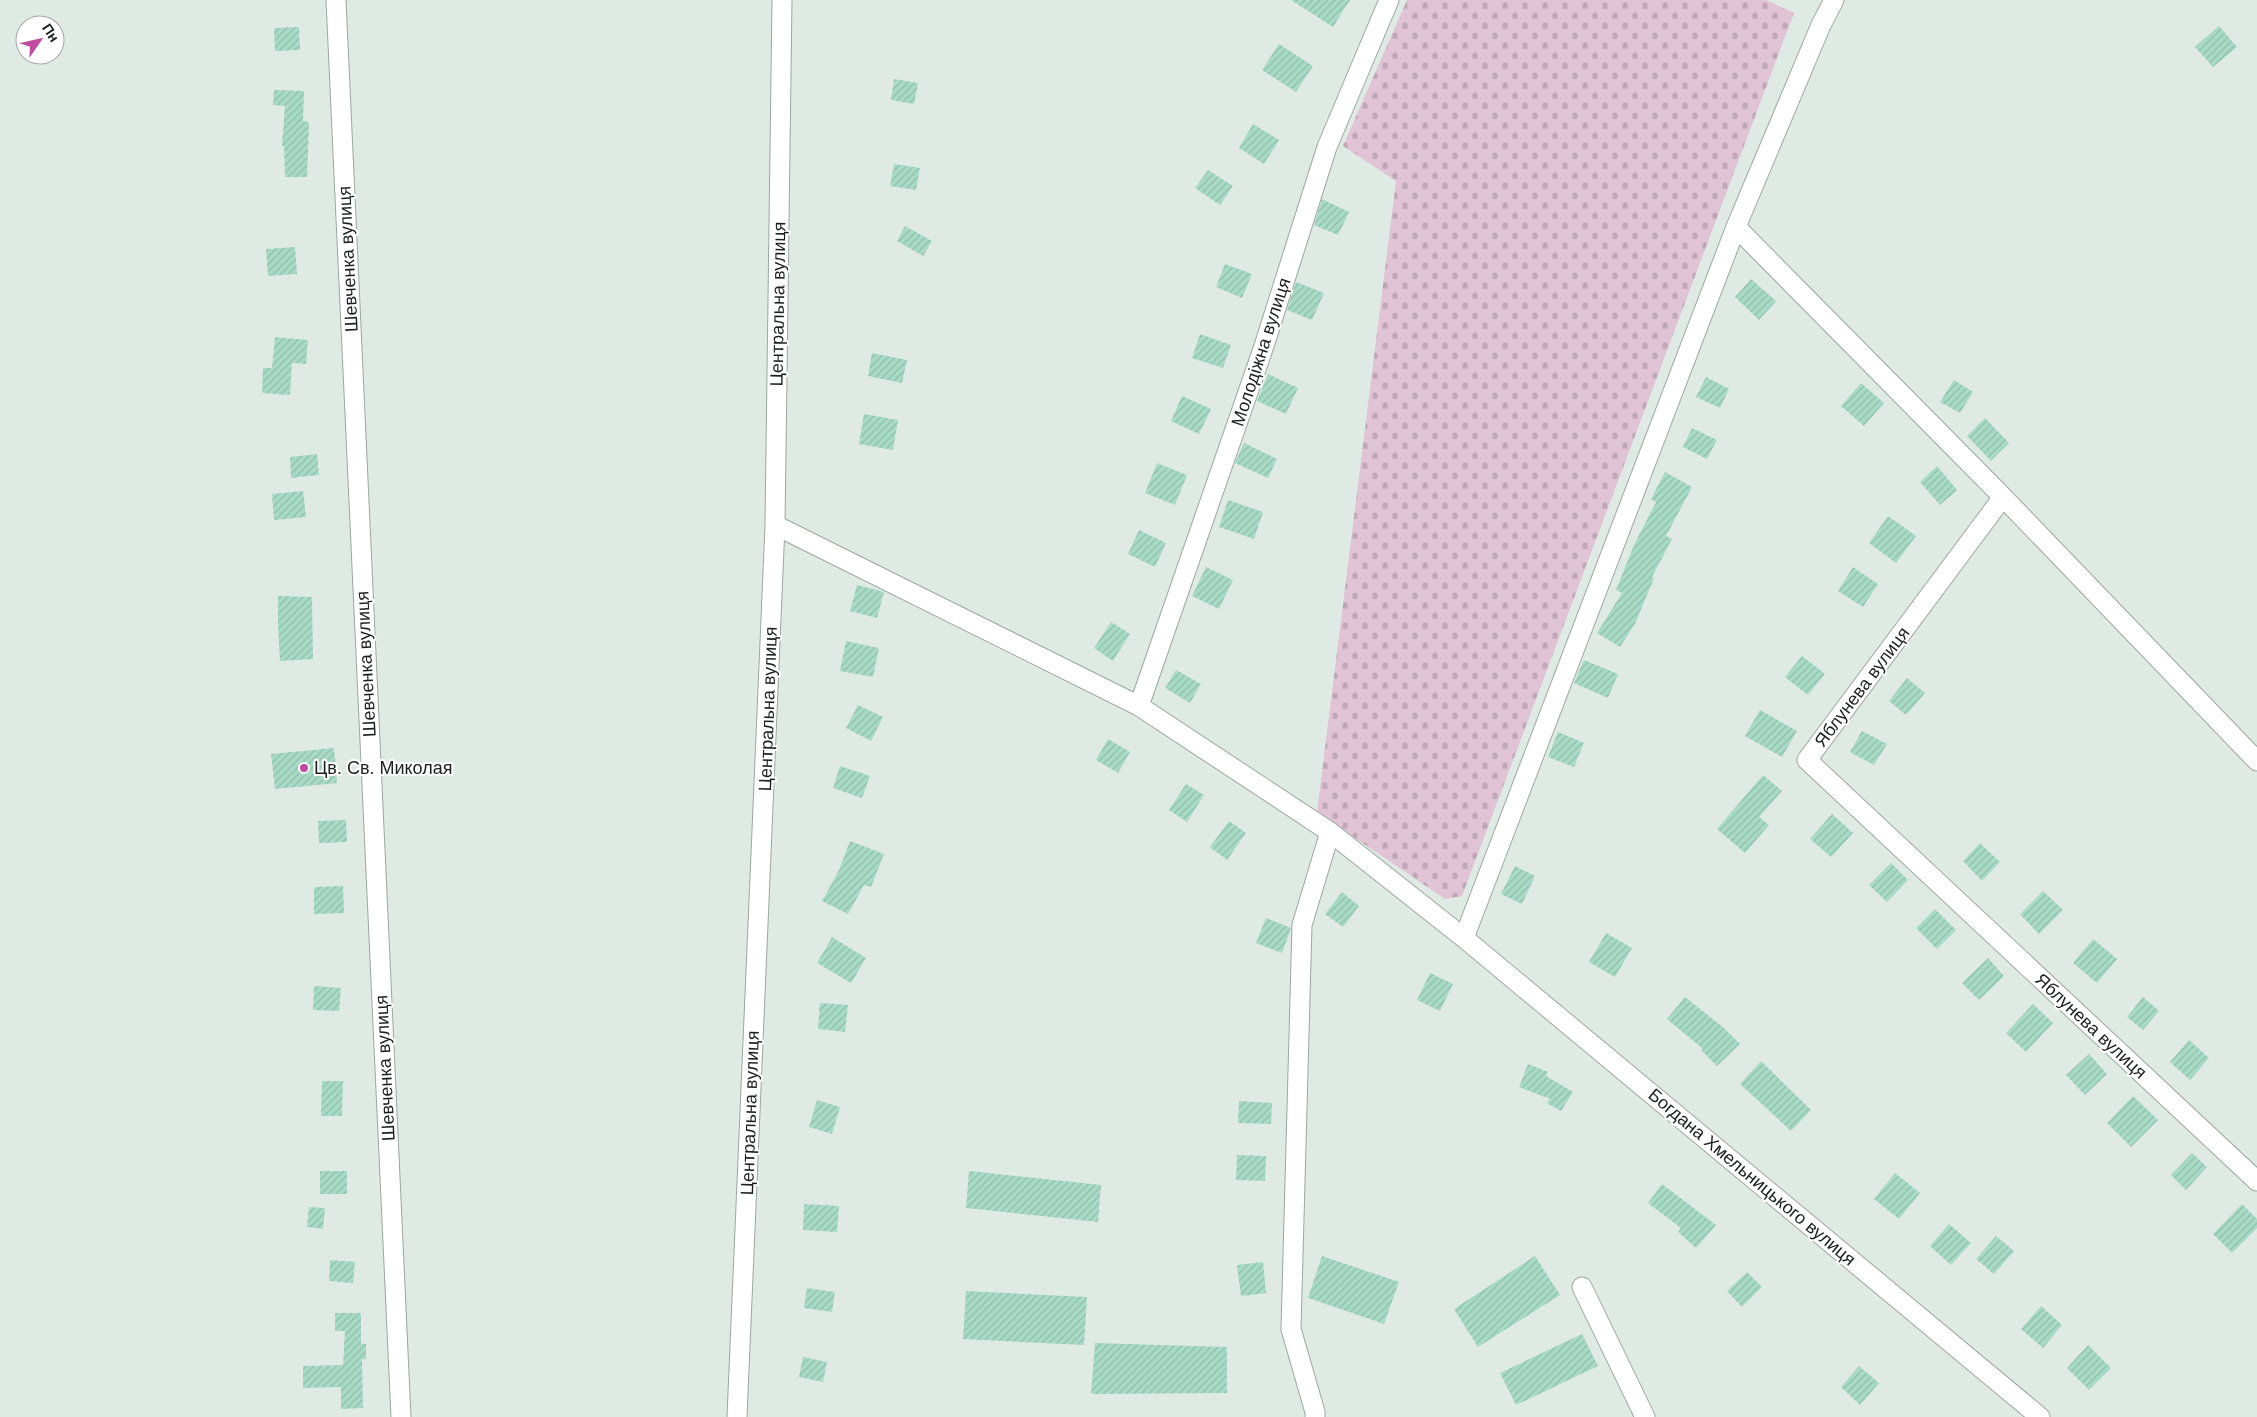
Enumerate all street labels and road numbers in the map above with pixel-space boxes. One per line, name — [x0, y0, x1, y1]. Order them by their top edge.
street label: Шевченка вулиця — [334, 185, 362, 333]
street label: Центральна вулиця — [767, 221, 789, 387]
street label: Молодіжна вулиця — [1228, 275, 1294, 429]
street label: Шевченка вулиця — [352, 590, 380, 738]
street label: Яблунева вулиця — [1810, 623, 1914, 751]
street label: Центральна вулиця — [755, 626, 781, 792]
street label: Яблунева вулиця — [2031, 969, 2151, 1083]
street label: Шевченка вулиця — [371, 994, 399, 1142]
street label: Центральна вулиця — [737, 1030, 763, 1196]
street label: Богдана Хмельницького вулиця — [1644, 1084, 1860, 1270]

